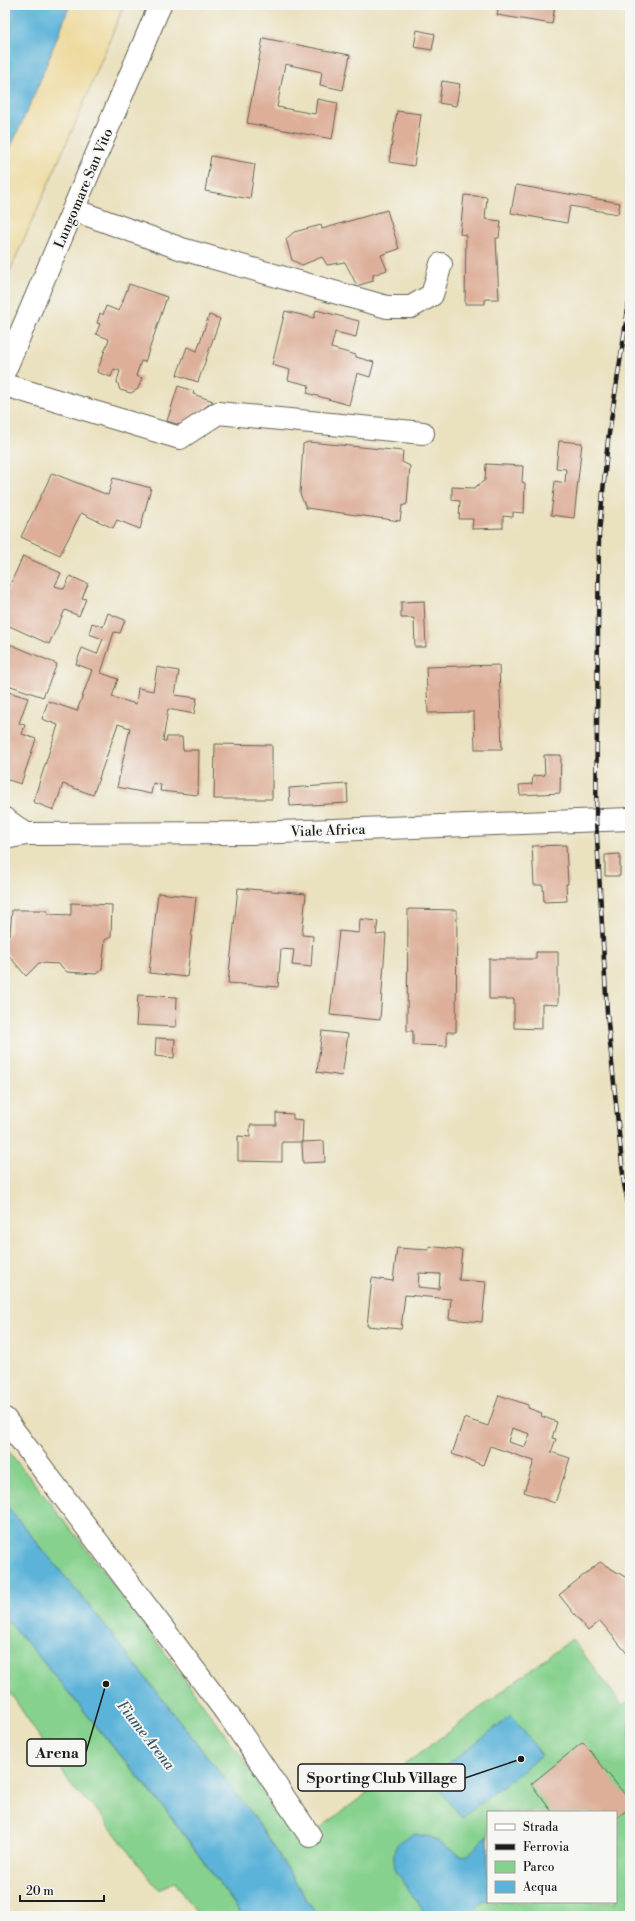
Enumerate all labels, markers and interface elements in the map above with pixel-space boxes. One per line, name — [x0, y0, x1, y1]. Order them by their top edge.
street label: Lungomare San Vito — [51, 126, 117, 251]
street label: Viale Africa — [289, 821, 367, 841]
water label: Fiume Arena — [112, 1697, 179, 1774]
callout: Arena — [27, 1739, 86, 1766]
text: Arena — [34, 1744, 80, 1763]
callout: Sporting Club Village — [298, 1764, 465, 1791]
text: Sporting Club Village — [307, 1769, 457, 1788]
legend — [487, 1811, 617, 1903]
text: Strada — [523, 1820, 559, 1835]
text: Ferrovia — [523, 1840, 570, 1855]
text: Parco — [523, 1860, 555, 1875]
scale bar — [20, 1877, 104, 1903]
text: Acqua — [522, 1880, 558, 1895]
text: 20 m — [26, 1884, 54, 1899]

